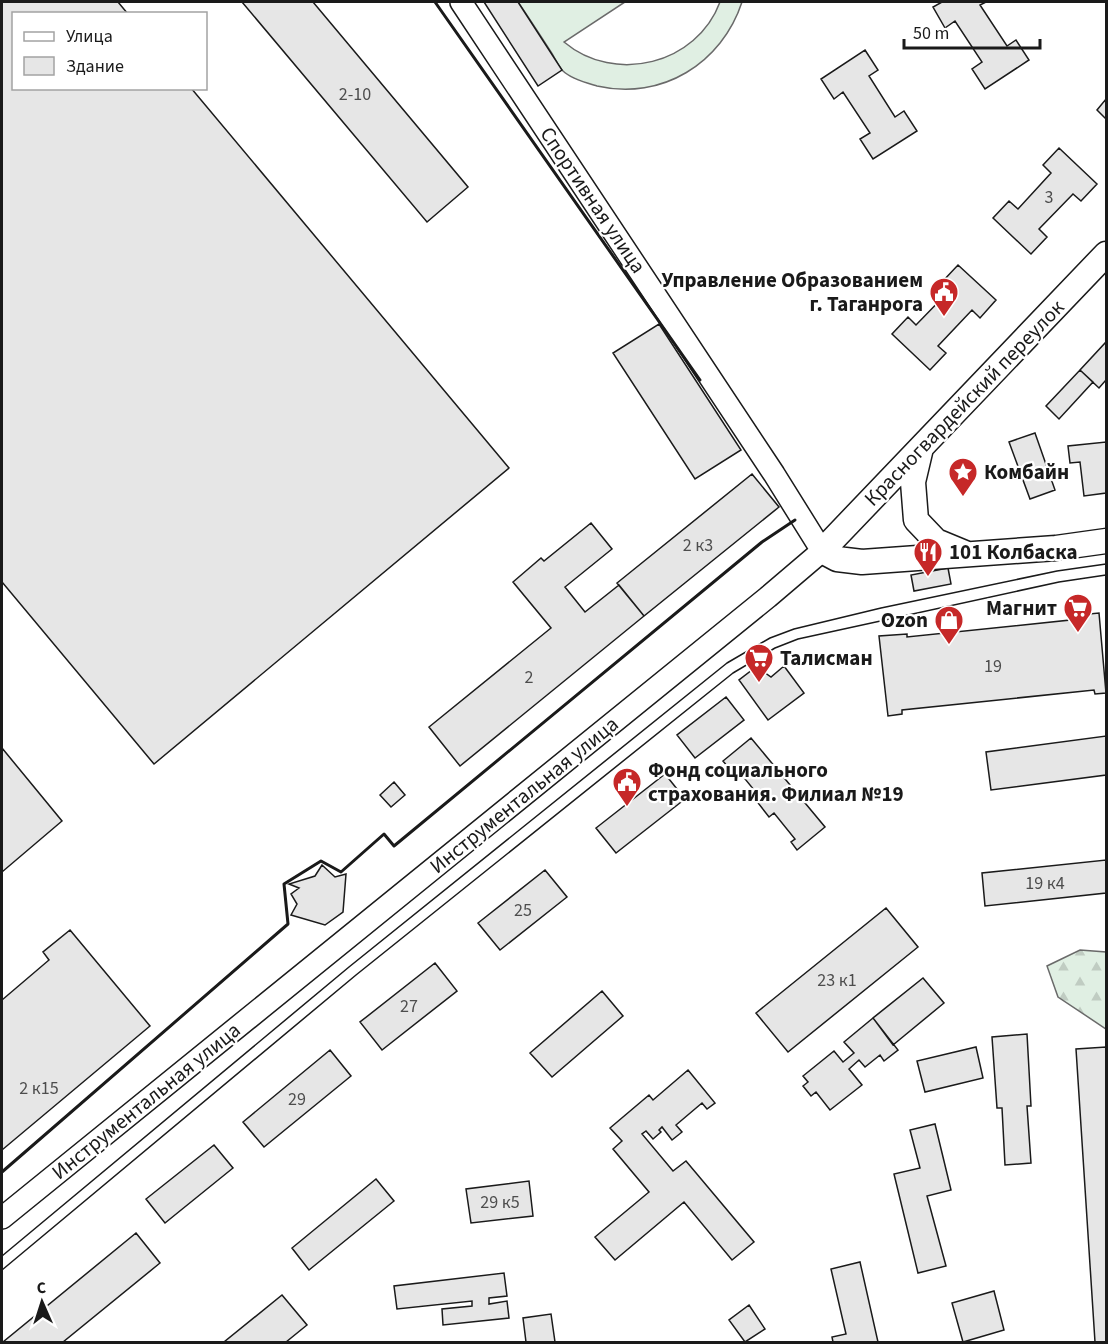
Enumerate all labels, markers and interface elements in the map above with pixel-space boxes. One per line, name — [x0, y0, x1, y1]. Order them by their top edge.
legend — [12, 12, 207, 90]
scale bar — [904, 12, 1040, 50]
text: 50 m — [913, 21, 949, 46]
text: Улица — [66, 24, 113, 49]
text: Здание — [66, 54, 124, 79]
house number: 2-10 — [339, 82, 371, 107]
street label: Спортивная улица — [533, 121, 653, 279]
house number: 3 — [1045, 185, 1054, 210]
place label: Управление Образованием г. Таганрога — [661, 265, 923, 319]
public building icon: Управление Образованием г. Таганрога — [928, 276, 960, 318]
street label: Красногвардейский переулок — [857, 293, 1071, 513]
place icon: Комбайн — [947, 456, 979, 498]
place label: Комбайн — [984, 457, 1069, 487]
house number: 2 к3 — [683, 533, 713, 558]
restaurant icon: 101 Колбаска — [912, 536, 944, 578]
place label: 101 Колбаска — [949, 537, 1078, 567]
supermarket icon: Магнит — [1062, 592, 1094, 634]
place label: Магнит — [986, 593, 1057, 623]
shop icon: Ozon — [933, 604, 965, 646]
place label: Ozon — [881, 605, 928, 635]
supermarket icon: Талисман — [743, 642, 775, 684]
place label: Талисман — [780, 643, 873, 673]
house number: 19 — [984, 654, 1002, 679]
house number: 2 — [525, 665, 534, 690]
street label: Инструментальная улица — [423, 709, 625, 881]
place label: Фонд социального страхования. Филиал №19 — [648, 755, 904, 809]
public building icon: Фонд социального страхования. Филиал №19 — [611, 766, 643, 808]
house number: 19 к4 — [1025, 871, 1065, 896]
house number: 25 — [514, 898, 532, 923]
house number: 23 к1 — [817, 968, 857, 993]
house number: 27 — [400, 994, 418, 1019]
street label: Инструментальная улица — [45, 1015, 247, 1187]
house number: 2 к15 — [19, 1076, 59, 1101]
house number: 29 — [288, 1087, 306, 1112]
house number: 29 к5 — [480, 1190, 520, 1215]
north arrow — [12, 1272, 72, 1332]
text: С — [36, 1277, 46, 1299]

